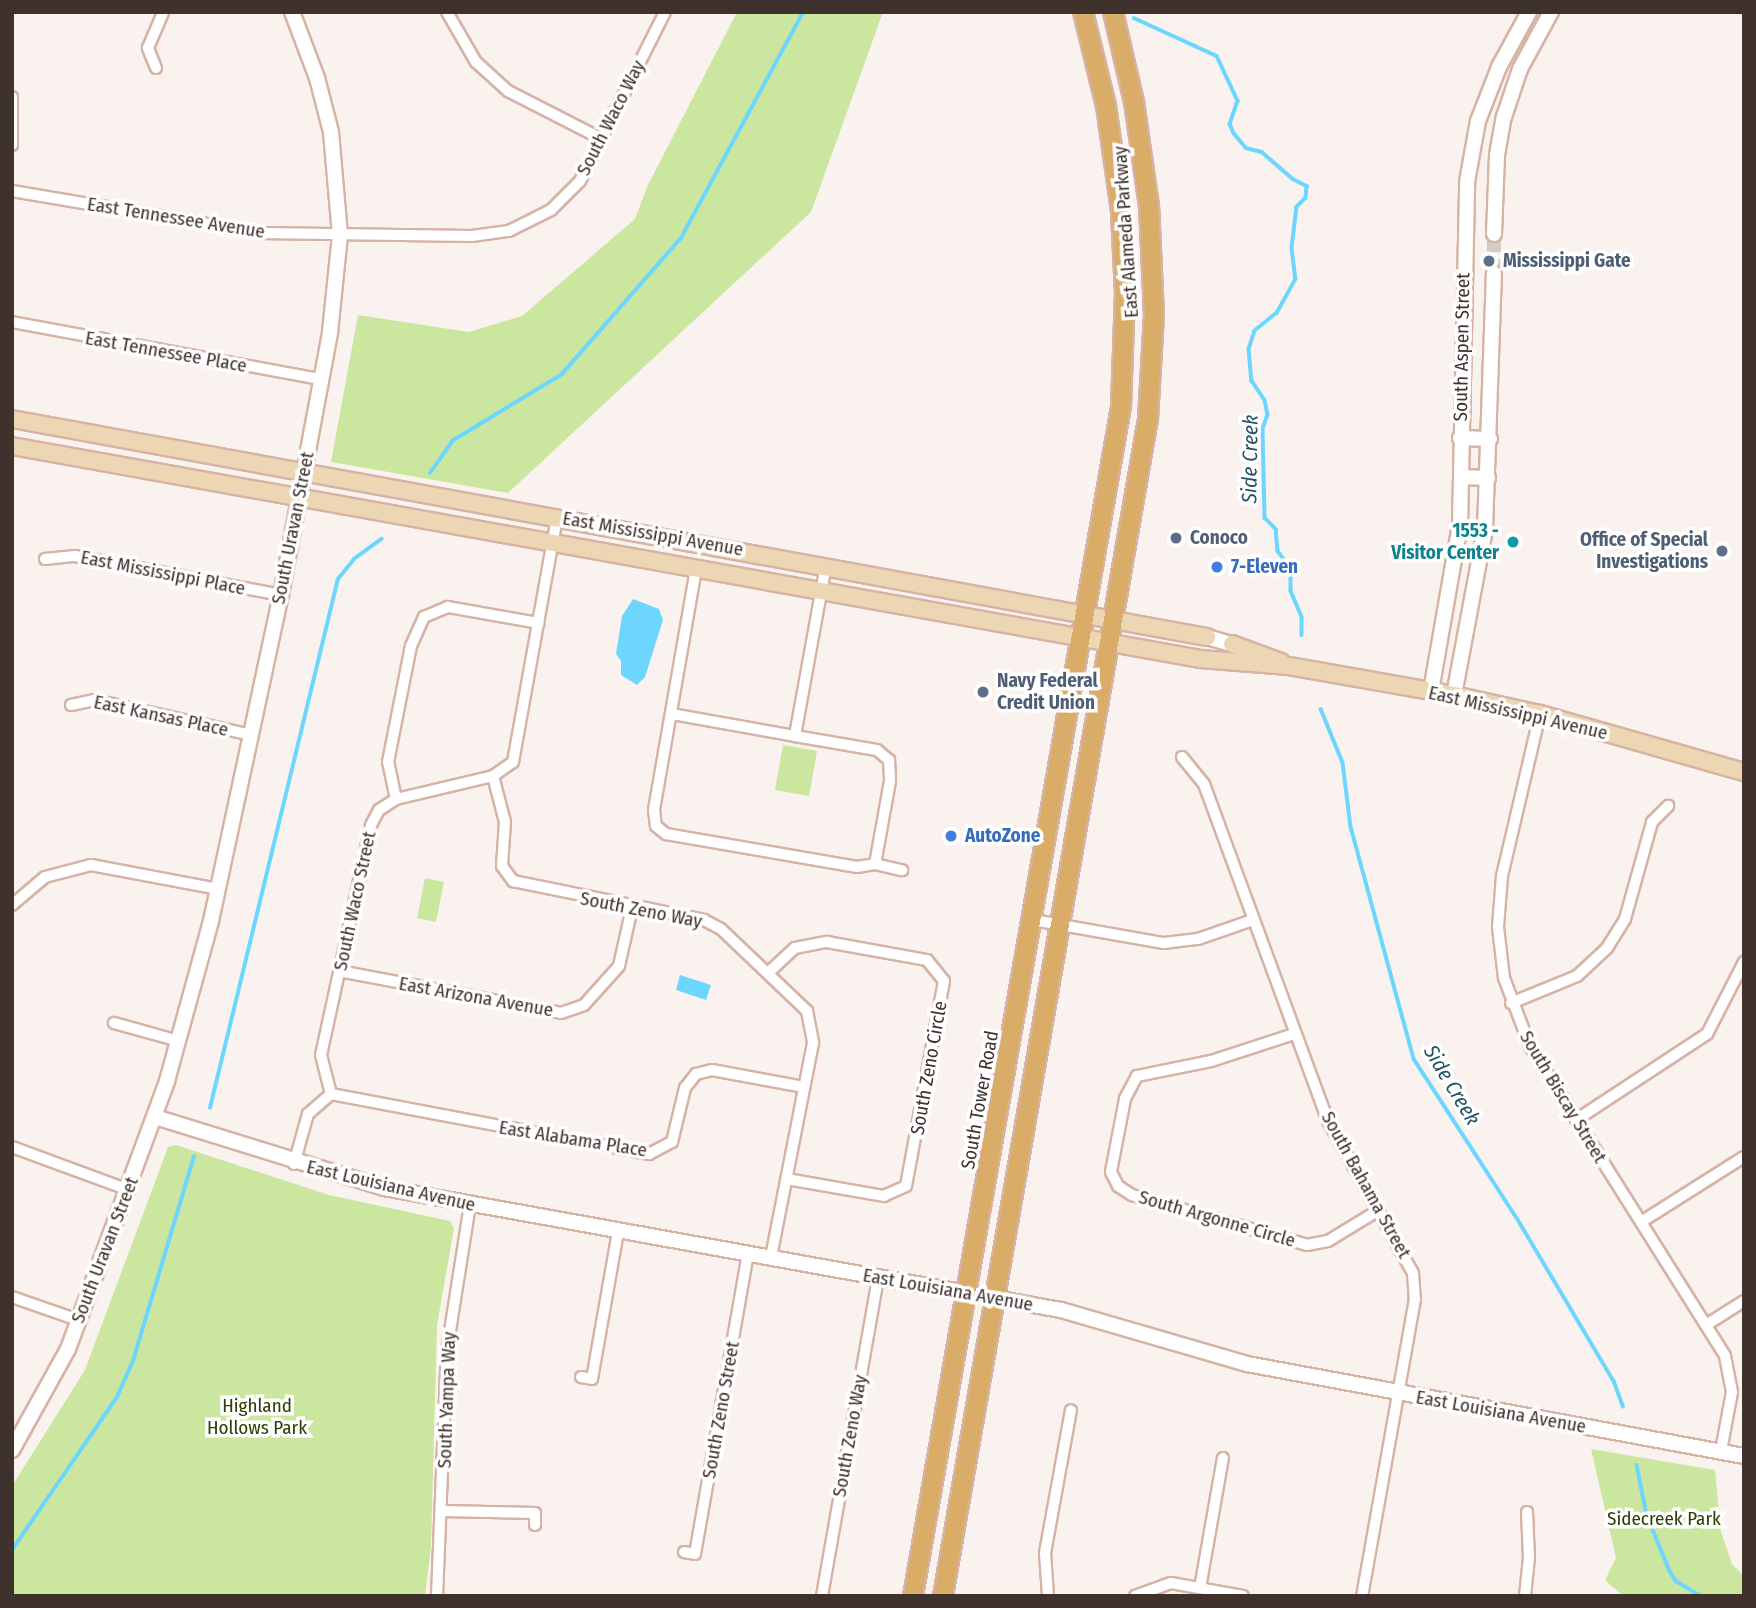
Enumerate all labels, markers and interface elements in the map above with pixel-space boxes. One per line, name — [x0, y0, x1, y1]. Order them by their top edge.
street label: South Waco Way — [572, 57, 650, 179]
street label: East Alameda Parkway — [1109, 145, 1143, 319]
street label: East Tennessee Avenue — [86, 193, 266, 243]
place label: Mississippi Gate — [1503, 250, 1631, 272]
marker: Mississippi Gate — [1481, 253, 1497, 269]
street label: South Aspen Street — [1449, 272, 1475, 422]
street label: East Tennessee Place — [83, 327, 249, 377]
water label: Side Creek — [1237, 414, 1263, 504]
street label: South Uravan Street — [267, 450, 319, 606]
street label: East Mississippi Avenue — [561, 507, 745, 561]
place label: 1553 - Visitor Center — [1391, 520, 1499, 564]
place label: Conoco — [1190, 527, 1248, 549]
place label: Office of Special Investigations — [1580, 529, 1708, 573]
marker: Conoco — [1168, 530, 1184, 546]
marker: 1553 - Visitor Center — [1505, 534, 1521, 550]
marker: Office of Special Investigations — [1714, 543, 1730, 559]
street label: East Mississippi Place — [79, 546, 247, 600]
place label: 7-Eleven — [1231, 556, 1298, 578]
marker: 7-Eleven — [1209, 559, 1225, 575]
place label: Navy Federal Credit Union — [997, 670, 1098, 714]
street label: East Mississippi Avenue — [1426, 681, 1610, 745]
marker: Navy Federal Credit Union — [975, 684, 991, 700]
street label: East Kansas Place — [92, 691, 230, 741]
place label: AutoZone — [965, 825, 1040, 847]
marker: AutoZone — [943, 828, 959, 844]
street label: South Waco Street — [329, 829, 381, 973]
street label: South Zeno Way — [578, 887, 704, 933]
street label: East Arizona Avenue — [397, 972, 555, 1022]
street label: South Zeno Circle — [906, 999, 952, 1137]
street label: South Biscay Street — [1515, 1027, 1611, 1167]
street label: South Tower Road — [957, 1029, 1003, 1171]
water label: Side Creek — [1418, 1040, 1486, 1130]
street label: South Bahama Street — [1316, 1108, 1416, 1262]
street label: East Alabama Place — [497, 1116, 649, 1162]
street label: East Louisiana Avenue — [304, 1155, 478, 1217]
street label: South Uravan Street — [67, 1174, 143, 1326]
street label: South Argonne Circle — [1136, 1186, 1298, 1252]
street label: East Louisiana Avenue — [861, 1264, 1035, 1316]
street label: South Yampa Way — [433, 1331, 461, 1469]
street label: South Zeno Street — [698, 1339, 744, 1481]
street label: South Zeno Way — [828, 1373, 872, 1499]
street label: East Louisiana Avenue — [1414, 1386, 1588, 1438]
park label: Highland Hollows Park — [207, 1395, 307, 1439]
park label: Sidecreek Park — [1607, 1508, 1721, 1530]

